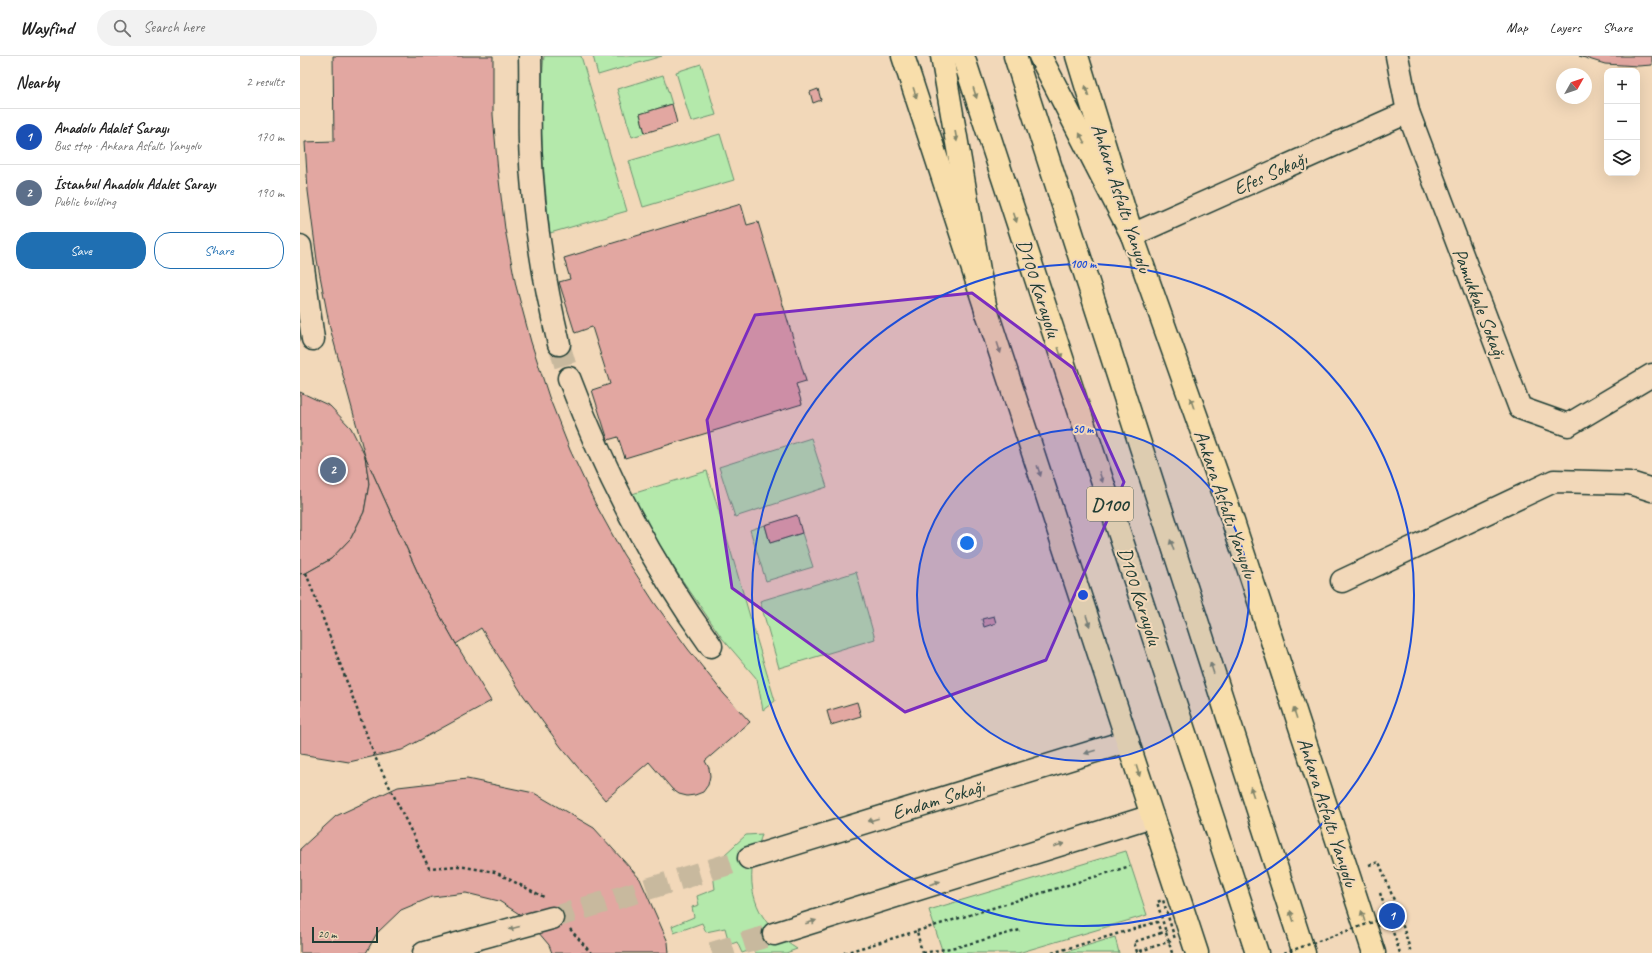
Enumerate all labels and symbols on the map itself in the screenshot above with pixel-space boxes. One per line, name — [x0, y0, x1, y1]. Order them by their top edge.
north arrow — [1556, 68, 1592, 104]
one-way arrow — [1084, 85, 1090, 97]
one-way arrow — [912, 87, 918, 99]
one-way arrow — [972, 87, 978, 99]
street label: Ankara Asfaltı Yanyolu — [1086, 120, 1158, 277]
one-way arrow — [953, 130, 959, 142]
one-way arrow — [1079, 133, 1085, 144]
street label: Efes Sokağı — [1230, 146, 1312, 201]
one-way arrow — [1013, 211, 1019, 223]
street label: D100 Karayolu — [1011, 236, 1067, 342]
street label: Pamukkale Sokağı — [1447, 244, 1513, 363]
text: 100 m — [1070, 256, 1097, 272]
one-way arrow — [996, 342, 1002, 354]
one-way arrow — [1058, 348, 1064, 360]
one-way arrow — [1189, 397, 1195, 409]
text: 50 m — [1073, 421, 1094, 437]
street label: Ankara Asfaltı Yanyolu — [1188, 427, 1263, 583]
pin: 2 — [320, 455, 346, 485]
one-way arrow — [1036, 465, 1042, 477]
one-way arrow — [1098, 471, 1104, 483]
road number: D100 — [1087, 487, 1133, 521]
your location — [957, 533, 977, 553]
one-way arrow — [1169, 538, 1175, 550]
street label: D100 Karayolu — [1112, 544, 1168, 650]
centre of rings — [1076, 588, 1090, 602]
one-way arrow — [1086, 616, 1092, 628]
one-way arrow — [1209, 662, 1215, 674]
one-way arrow — [1292, 706, 1298, 718]
street label: Ankara Asfaltı Yanyolu — [1292, 734, 1364, 891]
one-way arrow — [1084, 749, 1096, 755]
one-way arrow — [1135, 766, 1141, 778]
street label: Endam Sokağı — [889, 773, 989, 825]
one-way arrow — [1249, 786, 1255, 798]
one-way arrow — [866, 817, 878, 823]
one-way arrow — [1054, 842, 1066, 848]
one-way arrow — [930, 880, 942, 886]
pin: 1 — [1379, 901, 1405, 931]
one-way arrow — [1359, 909, 1365, 921]
one-way arrow — [1289, 910, 1295, 922]
one-way arrow — [806, 919, 818, 925]
scale bar — [312, 925, 378, 944]
one-way arrow — [508, 925, 520, 931]

